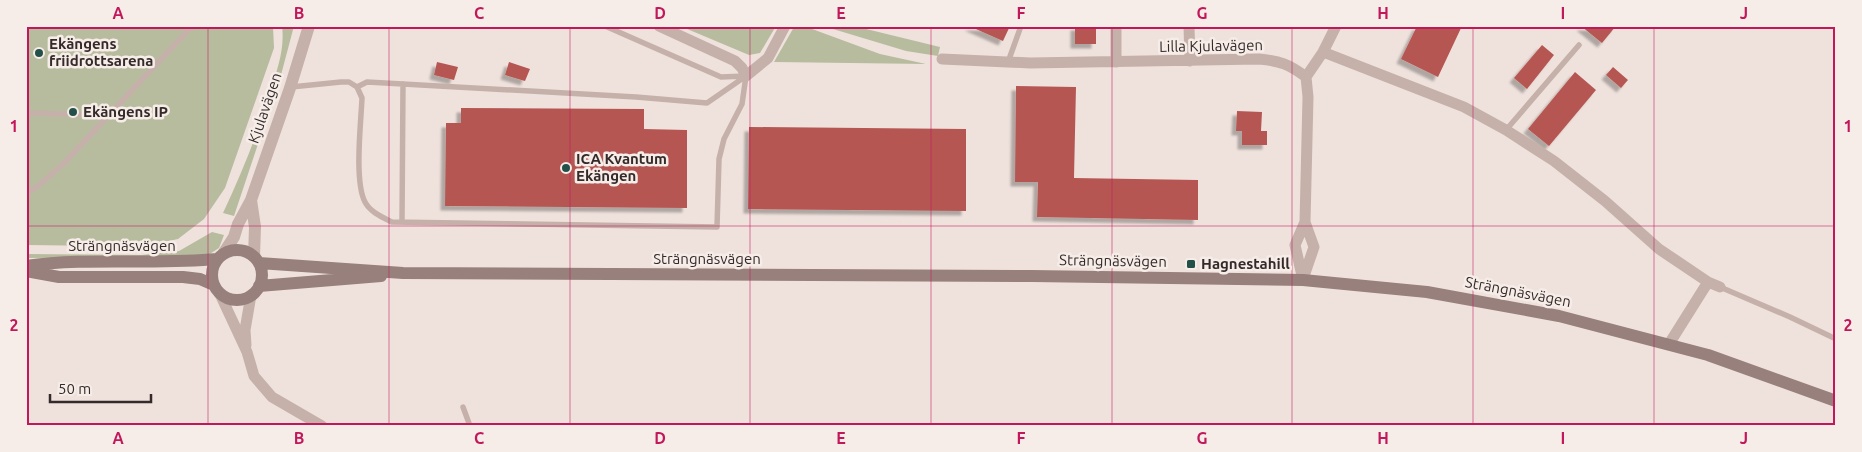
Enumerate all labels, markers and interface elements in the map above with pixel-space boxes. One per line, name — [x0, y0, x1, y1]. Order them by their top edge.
text: A — [112, 4, 124, 22]
text: B — [294, 4, 304, 22]
text: C — [474, 4, 484, 22]
text: D — [654, 4, 666, 22]
text: E — [836, 4, 846, 22]
text: F — [1017, 4, 1026, 22]
text: G — [1196, 4, 1208, 22]
text: H — [1377, 4, 1389, 22]
text: I — [1561, 4, 1565, 22]
text: J — [1740, 4, 1748, 22]
place label: Ekängens friidrottsarena — [49, 35, 154, 69]
street label: Lilla Kjulavägen — [1159, 36, 1263, 55]
marker: Ekängens friidrottsarena — [33, 47, 45, 59]
street label: Kjulavägen — [245, 70, 285, 145]
place label: Ekängens IP — [83, 103, 168, 120]
marker: Ekängens IP — [67, 106, 79, 118]
text: 1 — [9, 117, 19, 135]
text: 1 — [1843, 117, 1853, 135]
place label: ICA Kvantum Ekängen — [576, 150, 667, 184]
marker: ICA Kvantum Ekängen — [560, 162, 572, 174]
street label: Strängnäsvägen — [68, 237, 176, 254]
street label: Strängnäsvägen — [653, 250, 761, 267]
street label: Strängnäsvägen — [1059, 251, 1167, 270]
place label: Hagnestahill — [1201, 255, 1290, 272]
marker: Hagnestahill — [1185, 258, 1197, 270]
street label: Strängnäsvägen — [1464, 273, 1573, 310]
text: 2 — [9, 316, 19, 334]
text: 2 — [1843, 316, 1853, 334]
scale bar — [50, 372, 151, 404]
text: 50 m — [58, 380, 91, 397]
text: A — [112, 429, 124, 447]
text: B — [294, 429, 304, 447]
text: C — [474, 429, 484, 447]
text: D — [654, 429, 666, 447]
text: E — [836, 429, 846, 447]
text: F — [1017, 429, 1026, 447]
text: G — [1196, 429, 1208, 447]
text: H — [1377, 429, 1389, 447]
text: I — [1561, 429, 1565, 447]
text: J — [1740, 429, 1748, 447]

